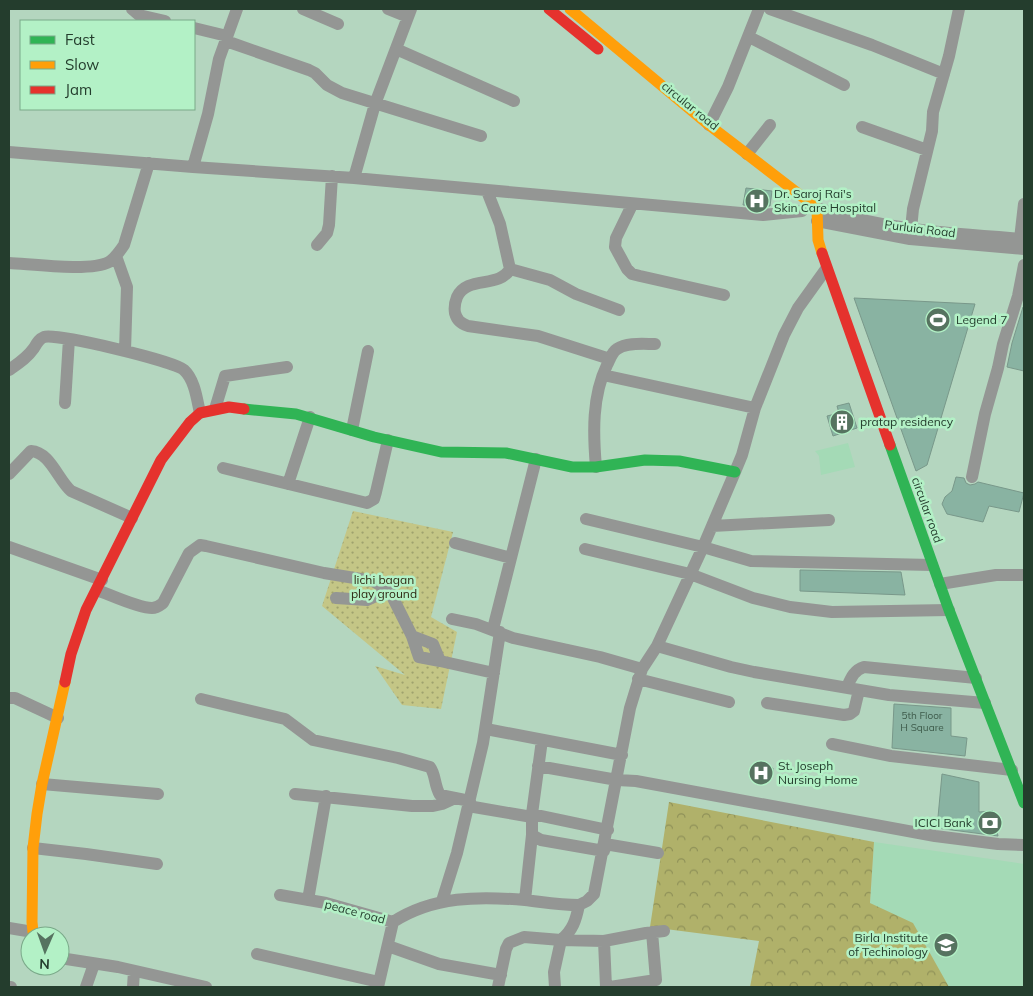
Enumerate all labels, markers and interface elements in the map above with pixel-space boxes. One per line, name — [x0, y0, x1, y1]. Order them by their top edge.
legend — [20, 20, 195, 110]
text: Fast — [65, 30, 95, 49]
text: Slow — [65, 55, 99, 74]
street label: circular road — [659, 78, 722, 133]
text: Jam — [65, 80, 92, 99]
place label: Dr. Saroj Rai's Skin Care Hospital — [774, 186, 876, 215]
hospital icon: Dr. Saroj Rai's Skin Care Hospital — [744, 188, 770, 214]
street label: Purluia Road — [884, 217, 956, 240]
sports icon: Legend 7 — [925, 307, 951, 333]
place label: Legend 7 — [956, 312, 1007, 327]
building icon: pratap residency — [829, 409, 855, 435]
place label: pratap residency — [860, 414, 954, 429]
street label: circular road — [909, 475, 946, 545]
park label: lichi bagan play ground — [351, 572, 417, 601]
house number: 5th Floor H Square — [900, 709, 944, 734]
place label: St. Joseph Nursing Home — [778, 758, 858, 787]
hospital icon: St. Joseph Nursing Home — [748, 760, 774, 786]
bank icon: ICICI Bank — [977, 810, 1003, 836]
place label: ICICI Bank — [915, 815, 973, 830]
street label: peace road — [323, 896, 387, 927]
north arrow — [20, 926, 70, 976]
place label: Birla Institute of Techinology — [848, 930, 929, 959]
school or university icon: Birla Institute of Techinology — [933, 932, 959, 958]
text: N — [39, 955, 50, 973]

